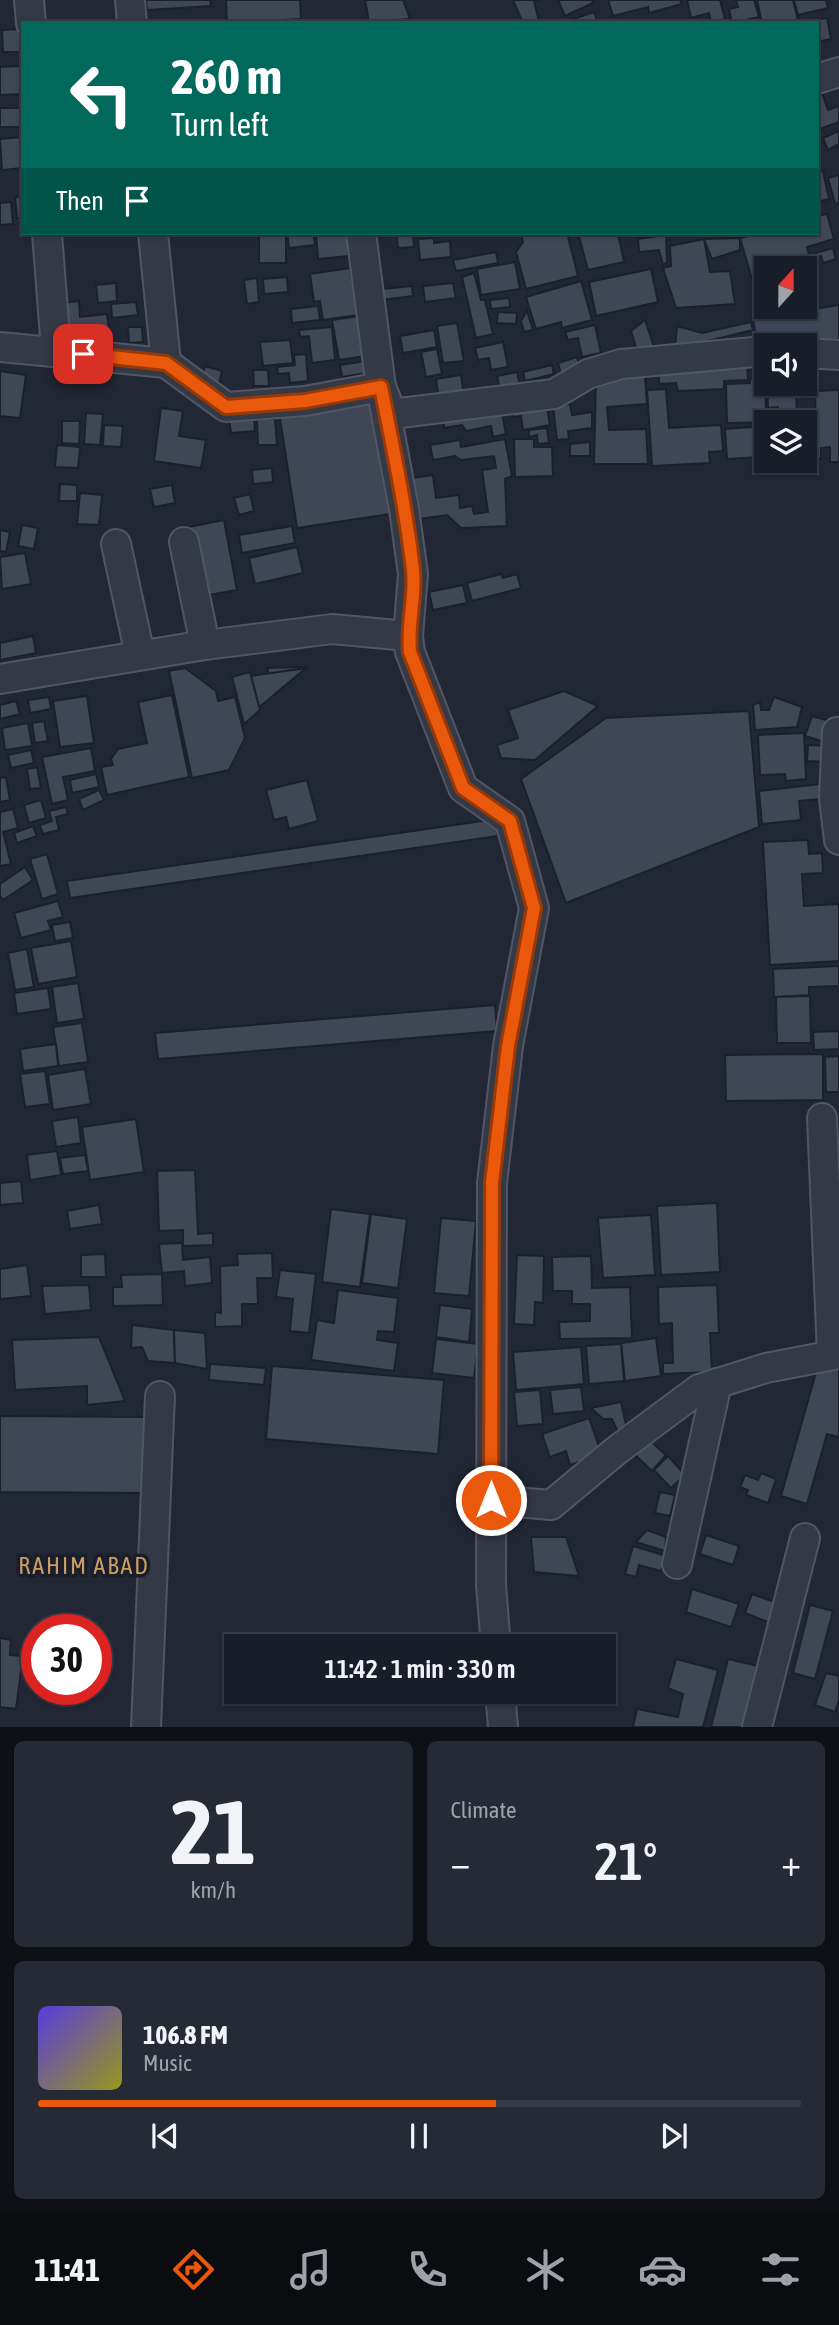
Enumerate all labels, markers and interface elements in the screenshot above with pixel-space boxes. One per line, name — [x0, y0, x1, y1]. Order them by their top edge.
text: 260 m — [171, 48, 282, 104]
icon: left — [56, 49, 147, 140]
text: Turn left — [171, 106, 269, 143]
icon: arrive — [118, 182, 156, 220]
text: Then — [56, 186, 104, 216]
north arrow — [754, 256, 817, 318]
map controls — [754, 256, 817, 473]
pin — [53, 324, 113, 384]
button: sound — [754, 333, 817, 396]
icon: arrive — [64, 335, 102, 373]
button: layers — [754, 410, 817, 473]
position arrow — [454, 1463, 528, 1537]
district label: RAHIM ABAD — [18, 1552, 150, 1579]
speed limit sign: 30 — [21, 1614, 112, 1705]
text: 11:42 · 1 min · 330 m — [325, 1654, 515, 1684]
text: 21 — [170, 1779, 256, 1883]
text: Climate — [451, 1797, 516, 1823]
text: 21° — [594, 1831, 657, 1891]
text: − — [451, 1841, 470, 1884]
text: + — [781, 1841, 801, 1884]
text: km/h — [190, 1877, 236, 1903]
text: 106.8 FM — [143, 2020, 228, 2050]
text: Music — [143, 2050, 191, 2076]
icon: previous — [146, 2117, 184, 2155]
icon: pause — [400, 2117, 438, 2155]
icon: next — [655, 2117, 693, 2155]
icon: directions — [169, 2245, 218, 2294]
icon: music — [286, 2245, 335, 2294]
icon: phone — [403, 2245, 452, 2294]
icon: climate — [521, 2245, 570, 2294]
icon: car — [638, 2245, 687, 2294]
icon: filters — [756, 2245, 805, 2294]
text: 11:41 — [34, 2251, 100, 2288]

